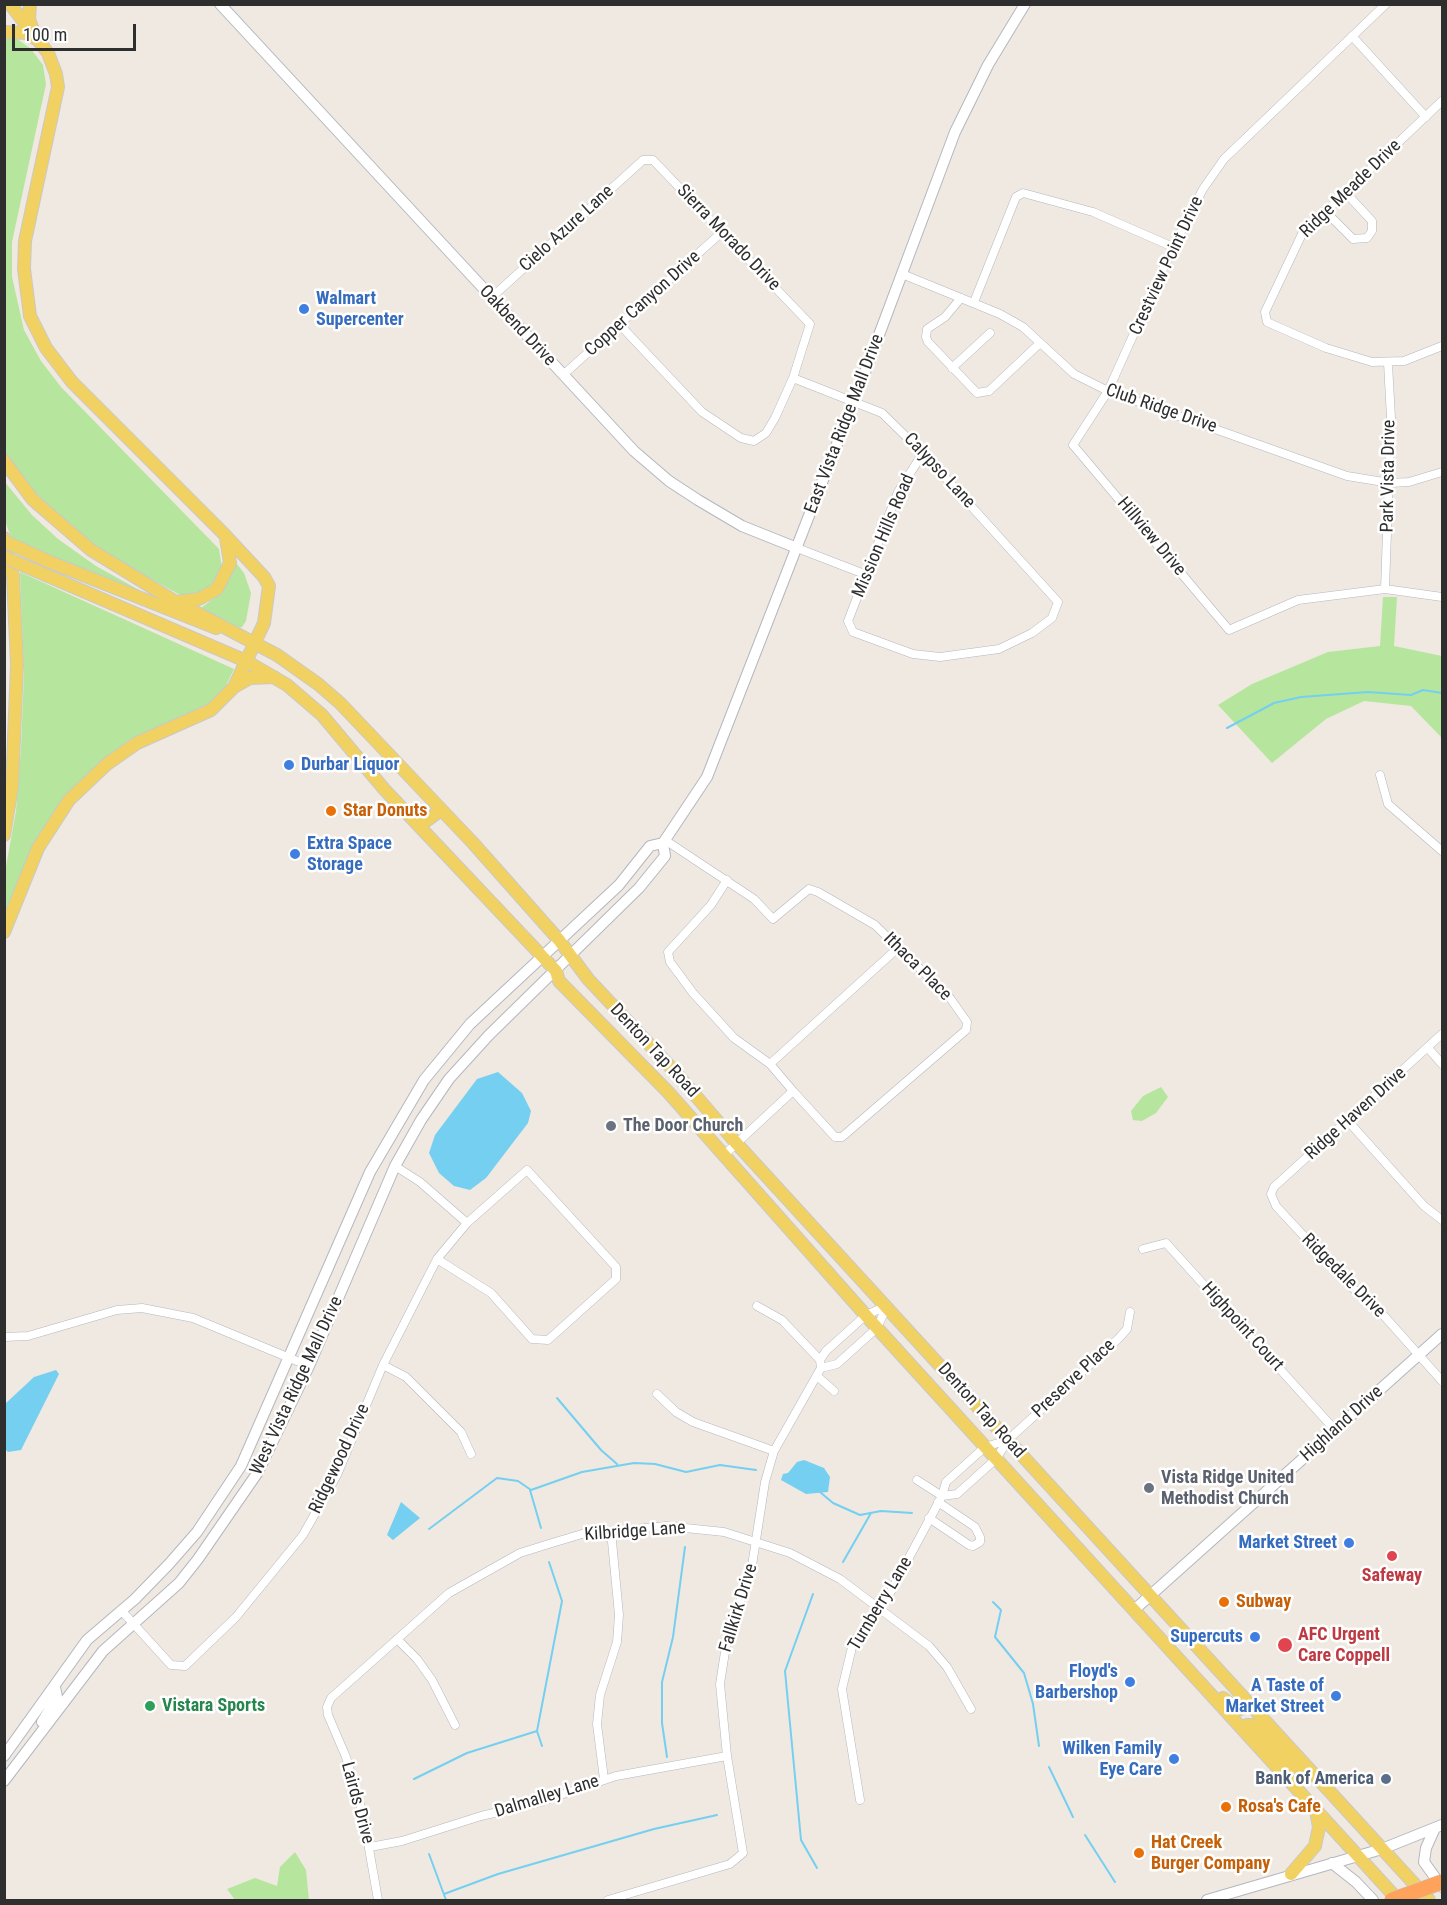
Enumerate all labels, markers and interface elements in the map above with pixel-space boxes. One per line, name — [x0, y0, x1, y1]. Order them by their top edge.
scale bar — [15, 12, 140, 50]
text: 100 m — [23, 24, 67, 45]
street label: Ridge Meade Drive — [1296, 135, 1406, 243]
street label: Sierra Morado Drive — [672, 180, 784, 296]
street label: Cielo Azure Lane — [515, 181, 619, 277]
street label: Crestview Point Drive — [1125, 193, 1209, 339]
street label: Copper Canyon Drive — [581, 247, 705, 361]
street label: Oakbend Drive — [474, 281, 560, 371]
place label: Walmart Supercenter — [316, 288, 404, 330]
marker: Walmart Supercenter — [297, 302, 311, 316]
street label: East Vista Ridge Mall Drive — [801, 331, 889, 517]
street label: Club Ridge Drive — [1103, 380, 1219, 438]
street label: Park Vista Drive — [1377, 419, 1401, 533]
street label: Calypso Lane — [899, 429, 979, 513]
street label: Mission Hills Road — [848, 471, 920, 601]
street label: Hillview Drive — [1112, 493, 1190, 581]
place label: Durbar Liquor — [301, 754, 399, 776]
marker: Durbar Liquor — [282, 758, 296, 772]
place label: Star Donuts — [343, 800, 427, 822]
marker: Star Donuts — [324, 804, 338, 818]
place label: Extra Space Storage — [307, 833, 392, 876]
marker: Extra Space Storage — [288, 847, 302, 861]
street label: Ithaca Place — [878, 928, 956, 1006]
street label: Denton Tap Road — [605, 1000, 703, 1102]
street label: Ridge Haven Drive — [1301, 1063, 1411, 1165]
place label: The Door Church — [623, 1115, 743, 1137]
marker: The Door Church — [604, 1119, 618, 1133]
street label: Ridgedale Drive — [1296, 1229, 1390, 1323]
street label: Highpoint Court — [1196, 1278, 1288, 1376]
street label: West Vista Ridge Mall Drive — [246, 1293, 348, 1479]
street label: Preserve Place — [1028, 1335, 1120, 1423]
street label: Denton Tap Road — [933, 1359, 1029, 1463]
street label: Highland Drive — [1296, 1381, 1388, 1467]
street label: Ridgewood Drive — [305, 1401, 375, 1517]
place label: Vista Ridge United Methodist Church — [1161, 1467, 1294, 1510]
marker: Vista Ridge United Methodist Church — [1142, 1481, 1156, 1495]
street label: Kilbridge Lane — [584, 1518, 686, 1546]
place label: Market Street — [1238, 1532, 1337, 1554]
marker: Market Street — [1342, 1536, 1356, 1550]
marker: Safeway — [1385, 1549, 1399, 1563]
street label: Turnberry Lane — [844, 1553, 918, 1655]
street label: Fallkirk Drive — [715, 1561, 763, 1655]
place label: Safeway — [1362, 1565, 1422, 1587]
place label: Subway — [1236, 1591, 1291, 1613]
marker: Subway — [1217, 1595, 1231, 1609]
place label: AFC Urgent Care Coppell — [1298, 1624, 1390, 1666]
place label: Supercuts — [1170, 1626, 1243, 1648]
marker: Supercuts — [1248, 1630, 1262, 1644]
marker: AFC Urgent Care Coppell — [1276, 1636, 1294, 1654]
place label: Floyd's Barbershop — [1035, 1661, 1118, 1704]
marker: Floyd's Barbershop — [1123, 1675, 1137, 1689]
place label: A Taste of Market Street — [1225, 1675, 1324, 1718]
marker: A Taste of Market Street — [1329, 1689, 1343, 1703]
place label: Vistara Sports — [162, 1695, 265, 1717]
marker: Vistara Sports — [143, 1699, 157, 1713]
place label: Wilken Family Eye Care — [1062, 1738, 1162, 1780]
marker: Wilken Family Eye Care — [1167, 1752, 1181, 1766]
street label: Lairds Drive — [336, 1760, 378, 1846]
place label: Bank of America — [1255, 1768, 1374, 1790]
street label: Dalmalley Lane — [492, 1771, 602, 1823]
marker: Bank of America — [1379, 1772, 1393, 1786]
place label: Rosa's Cafe — [1238, 1796, 1321, 1818]
marker: Rosa's Cafe — [1219, 1800, 1233, 1814]
place label: Hat Creek Burger Company — [1151, 1832, 1270, 1874]
marker: Hat Creek Burger Company — [1132, 1846, 1146, 1860]

